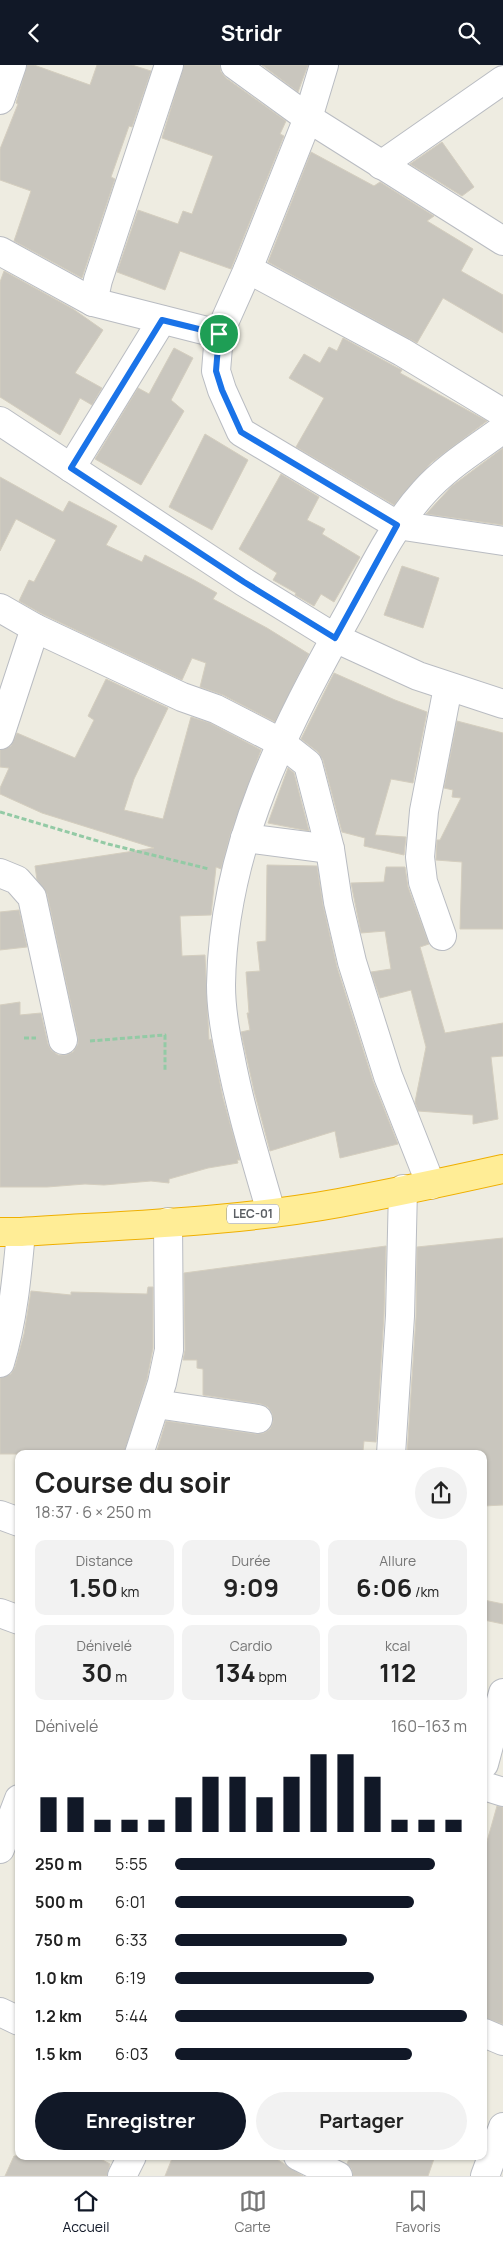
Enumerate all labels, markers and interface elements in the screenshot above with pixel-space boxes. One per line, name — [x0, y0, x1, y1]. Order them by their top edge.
text: Stridr — [221, 18, 282, 48]
icon: back — [20, 19, 48, 47]
icon: search — [455, 19, 483, 47]
pin — [198, 313, 240, 355]
icon: arrive — [205, 320, 233, 348]
road number: LEC-01 — [227, 1205, 279, 1223]
text: Course du soir — [35, 1463, 231, 1501]
button: share — [415, 1467, 467, 1519]
text: 18:37 · 6 × 250 m — [35, 1501, 151, 1523]
text: Distance — [76, 1551, 133, 1570]
text: Durée — [231, 1551, 271, 1570]
text: Allure — [379, 1551, 416, 1570]
text: 1.50 — [69, 1570, 118, 1605]
text: 9:09 — [223, 1570, 279, 1605]
text: 6:06 — [356, 1570, 412, 1605]
text: km — [118, 1582, 139, 1601]
text: /km — [412, 1582, 439, 1601]
text: Dénivelé — [77, 1636, 132, 1655]
text: Cardio — [230, 1636, 272, 1655]
text: kcal — [385, 1636, 410, 1655]
text: 30 — [81, 1655, 112, 1690]
text: 134 — [215, 1655, 256, 1690]
text: 112 — [379, 1655, 416, 1690]
text: m — [112, 1667, 127, 1686]
text: bpm — [256, 1667, 287, 1686]
text: Dénivelé — [35, 1715, 98, 1737]
text: 160–163 m — [391, 1715, 467, 1737]
text: 250 m — [35, 1853, 82, 1875]
text: 5:55 — [115, 1853, 148, 1875]
text: 500 m — [35, 1891, 83, 1913]
text: 6:01 — [115, 1891, 146, 1913]
text: 750 m — [35, 1929, 81, 1951]
text: 6:33 — [115, 1929, 147, 1951]
text: 1.0 km — [35, 1967, 83, 1989]
text: 6:19 — [115, 1967, 146, 1989]
text: 1.2 km — [35, 2005, 82, 2027]
text: 5:44 — [115, 2005, 148, 2027]
text: 1.5 km — [35, 2043, 82, 2065]
text: 6:03 — [115, 2043, 148, 2065]
button: Enregistrer — [35, 2092, 246, 2150]
button: Partager — [256, 2092, 467, 2150]
tab: Accueil — [62, 2187, 110, 2236]
tab: Carte — [234, 2187, 271, 2236]
tab: Favoris — [396, 2187, 441, 2236]

